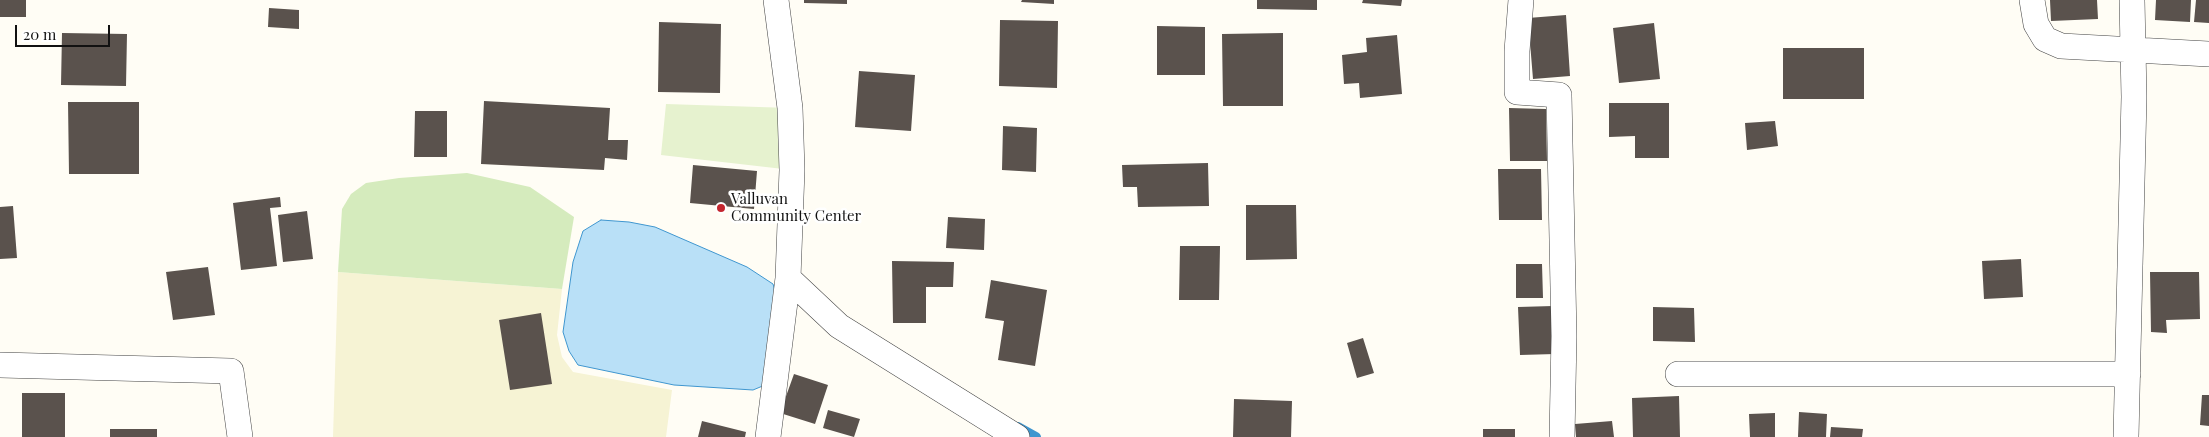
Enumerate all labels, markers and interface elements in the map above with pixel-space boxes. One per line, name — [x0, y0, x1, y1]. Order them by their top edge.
scale bar — [18, 15, 112, 47]
text: 20 m — [23, 24, 56, 44]
place label: Valluvan Community Center — [731, 190, 861, 225]
marker: Valluvan Community Center — [715, 202, 727, 214]

